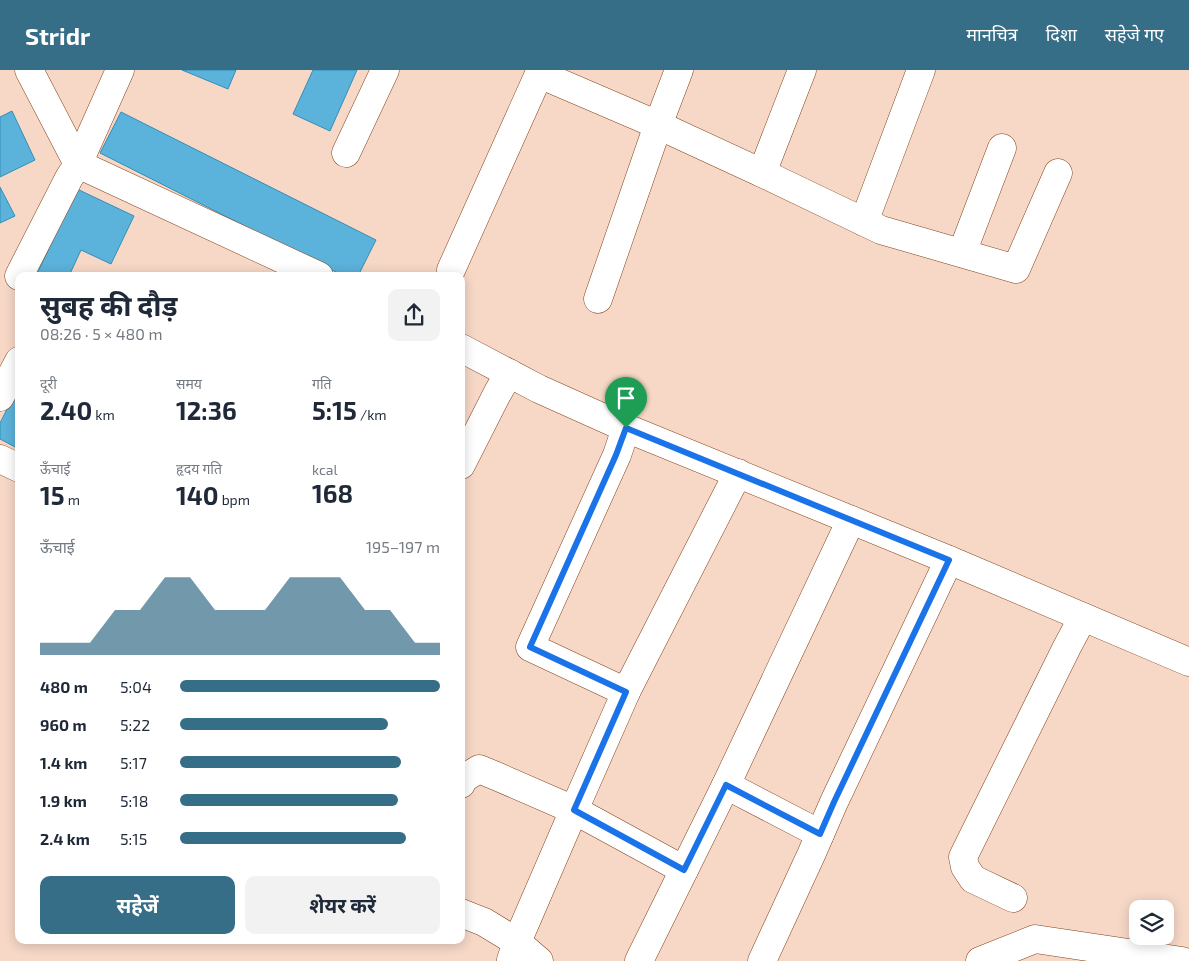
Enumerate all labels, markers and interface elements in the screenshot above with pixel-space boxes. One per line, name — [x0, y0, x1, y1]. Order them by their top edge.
text: Stridr — [25, 21, 90, 50]
text: मानचित्र — [966, 23, 1018, 45]
text: दिशा — [1046, 23, 1077, 45]
text: सहेजे गए — [1105, 23, 1164, 45]
text: सुबह की दौड़ — [40, 288, 177, 322]
button: share — [388, 289, 440, 341]
text: 08:26 · 5 × 480 m — [40, 324, 162, 343]
text: दूरी — [40, 375, 57, 392]
text: समय — [176, 375, 202, 392]
text: गति — [312, 375, 332, 392]
pin — [605, 377, 647, 428]
icon: arrive — [612, 384, 640, 412]
text: 2.40 — [40, 395, 92, 425]
text: 12:36 — [176, 395, 237, 425]
text: 5:15 — [312, 395, 357, 425]
text: km — [92, 406, 115, 423]
text: /km — [357, 406, 387, 423]
text: ऊँचाई — [40, 460, 70, 477]
text: हृदय गति — [176, 460, 222, 477]
text: kcal — [312, 461, 338, 478]
text: 168 — [312, 478, 353, 508]
text: 15 — [40, 480, 65, 510]
text: 140 — [176, 480, 219, 510]
text: m — [65, 491, 80, 508]
text: bpm — [219, 491, 250, 508]
text: ऊँचाई — [40, 537, 75, 556]
text: 195–197 m — [366, 537, 440, 556]
text: 480 m — [40, 677, 88, 696]
text: 5:04 — [120, 677, 152, 696]
text: 960 m — [40, 715, 87, 734]
text: 5:22 — [120, 715, 150, 734]
text: 1.4 km — [40, 753, 87, 772]
text: 5:17 — [120, 753, 147, 772]
text: 1.9 km — [40, 791, 87, 810]
text: 5:18 — [120, 791, 148, 810]
text: 2.4 km — [40, 829, 90, 848]
text: 5:15 — [120, 829, 147, 848]
button: सहेजें — [40, 876, 235, 934]
button: शेयर करें — [245, 876, 440, 934]
map controls — [1129, 900, 1174, 945]
button: layers — [1129, 900, 1174, 945]

